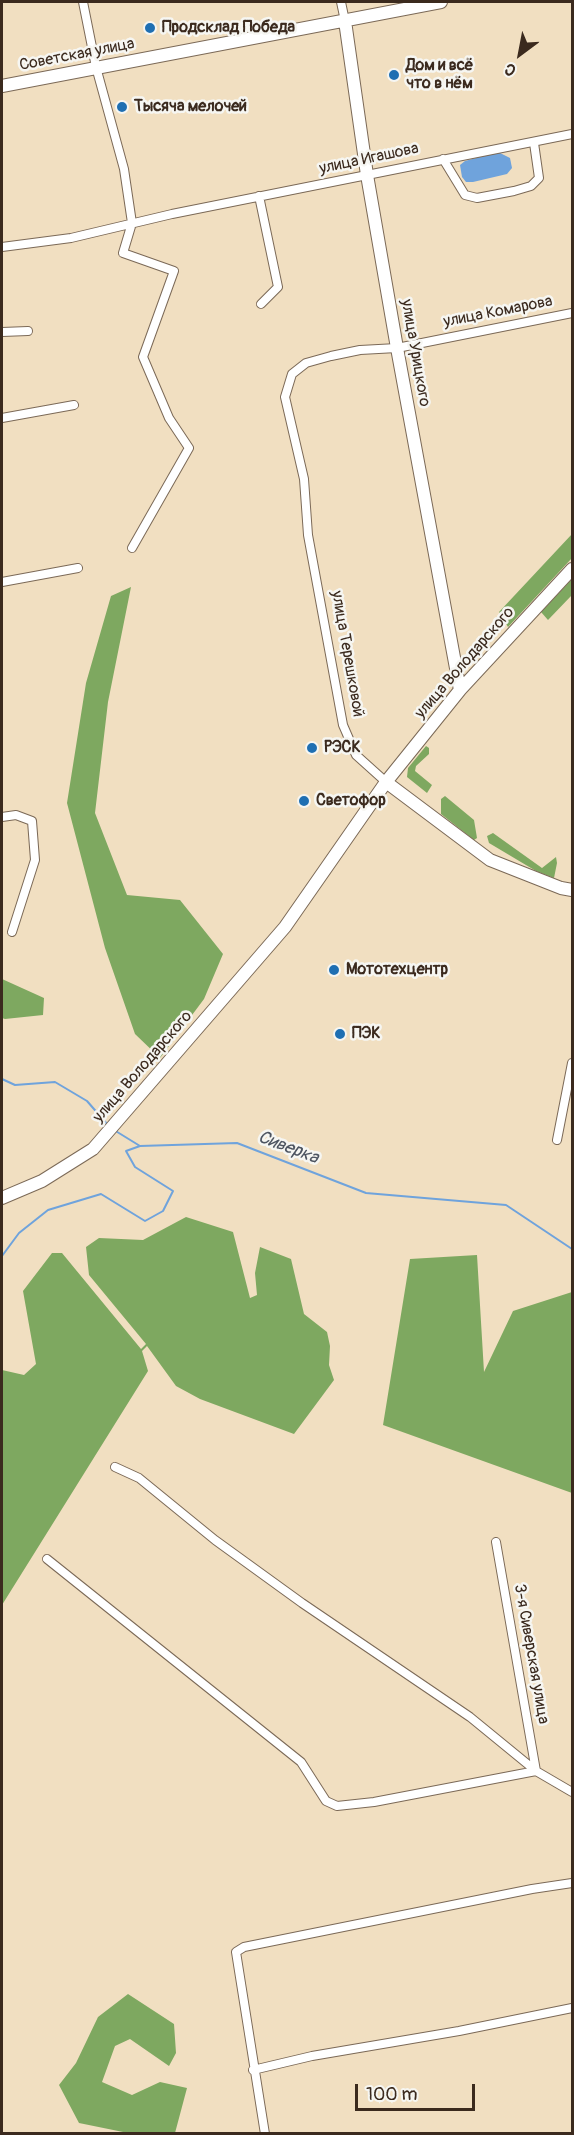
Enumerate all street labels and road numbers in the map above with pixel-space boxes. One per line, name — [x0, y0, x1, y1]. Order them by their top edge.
street label: Советская улица — [18, 34, 136, 76]
street label: улица Игашова — [318, 139, 420, 179]
street label: улица Комарова — [442, 292, 554, 332]
street label: улица Урицкого — [396, 298, 434, 408]
street label: улица Терешковой — [326, 589, 368, 719]
street label: улица Володарского — [411, 603, 519, 723]
street label: улица Володарского — [89, 1007, 197, 1127]
street label: 3-я Сиверская улица — [509, 1583, 553, 1725]

